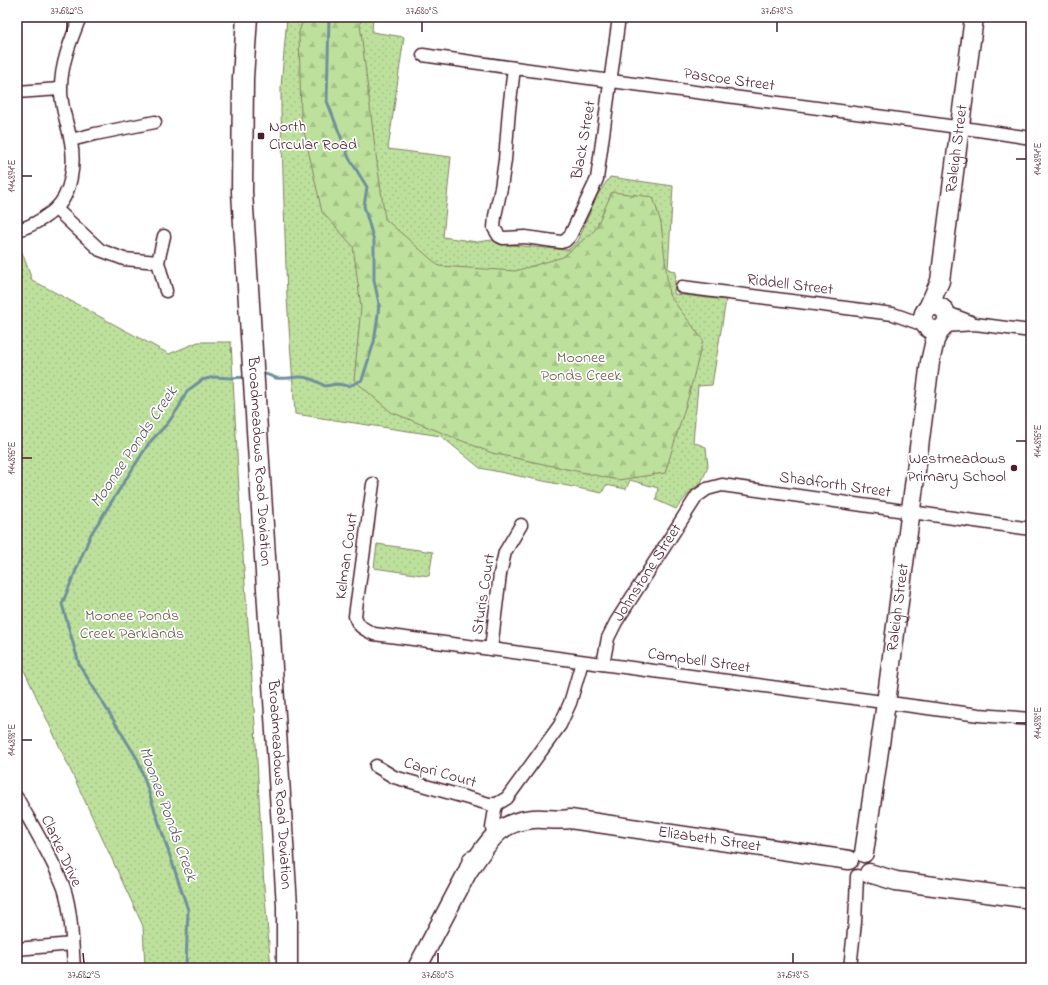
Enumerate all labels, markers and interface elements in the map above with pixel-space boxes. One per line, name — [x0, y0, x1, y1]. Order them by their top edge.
text: 37.682°S — [51, 4, 84, 19]
text: 37.680°S — [406, 4, 439, 19]
text: 37.678°S — [761, 4, 793, 19]
street label: Pascoe Street — [682, 62, 777, 98]
street label: Black Street — [565, 98, 603, 182]
street label: Raleigh Street — [939, 102, 975, 194]
place label: North Circular Road — [269, 115, 357, 157]
marker: North Circular Road — [256, 131, 266, 141]
text: 144.894°E — [1031, 142, 1046, 176]
text: 144.894°E — [5, 159, 20, 193]
street label: Riddell Street — [746, 268, 835, 302]
park label: Moonee Ponds Creek — [541, 346, 622, 388]
street label: Broadmeadows Road Deviation — [240, 355, 278, 567]
water label: Moonee Ponds Creek — [84, 380, 185, 513]
text: 144.896°E — [1031, 424, 1046, 458]
text: 144.896°E — [5, 441, 20, 475]
place label: Westmeadows Primary School — [907, 447, 1006, 489]
marker: Westmeadows Primary School — [1009, 463, 1019, 473]
street label: Shadforth Street — [778, 465, 893, 505]
street label: Kelman Court — [329, 511, 365, 601]
street label: Johnstone Street — [607, 518, 689, 626]
street label: Sturis Court — [466, 551, 502, 636]
street label: Raleigh Street — [881, 561, 916, 653]
park label: Moonee Ponds Creek Parklands — [80, 604, 184, 646]
street label: Campbell Street — [646, 642, 752, 680]
street label: Broadmeadows Road Deviation — [261, 678, 298, 890]
text: 144.898°E — [1031, 707, 1046, 739]
text: 144.898°E — [5, 724, 20, 756]
water label: Moonee Ponds Creek — [132, 743, 204, 886]
street label: Capri Court — [401, 751, 480, 795]
street label: Clarke Drive — [34, 811, 88, 892]
street label: Elizabeth Street — [656, 820, 763, 859]
text: 37.682°S — [68, 968, 101, 983]
text: 37.680°S — [422, 968, 455, 983]
text: 37.678°S — [777, 968, 809, 983]

